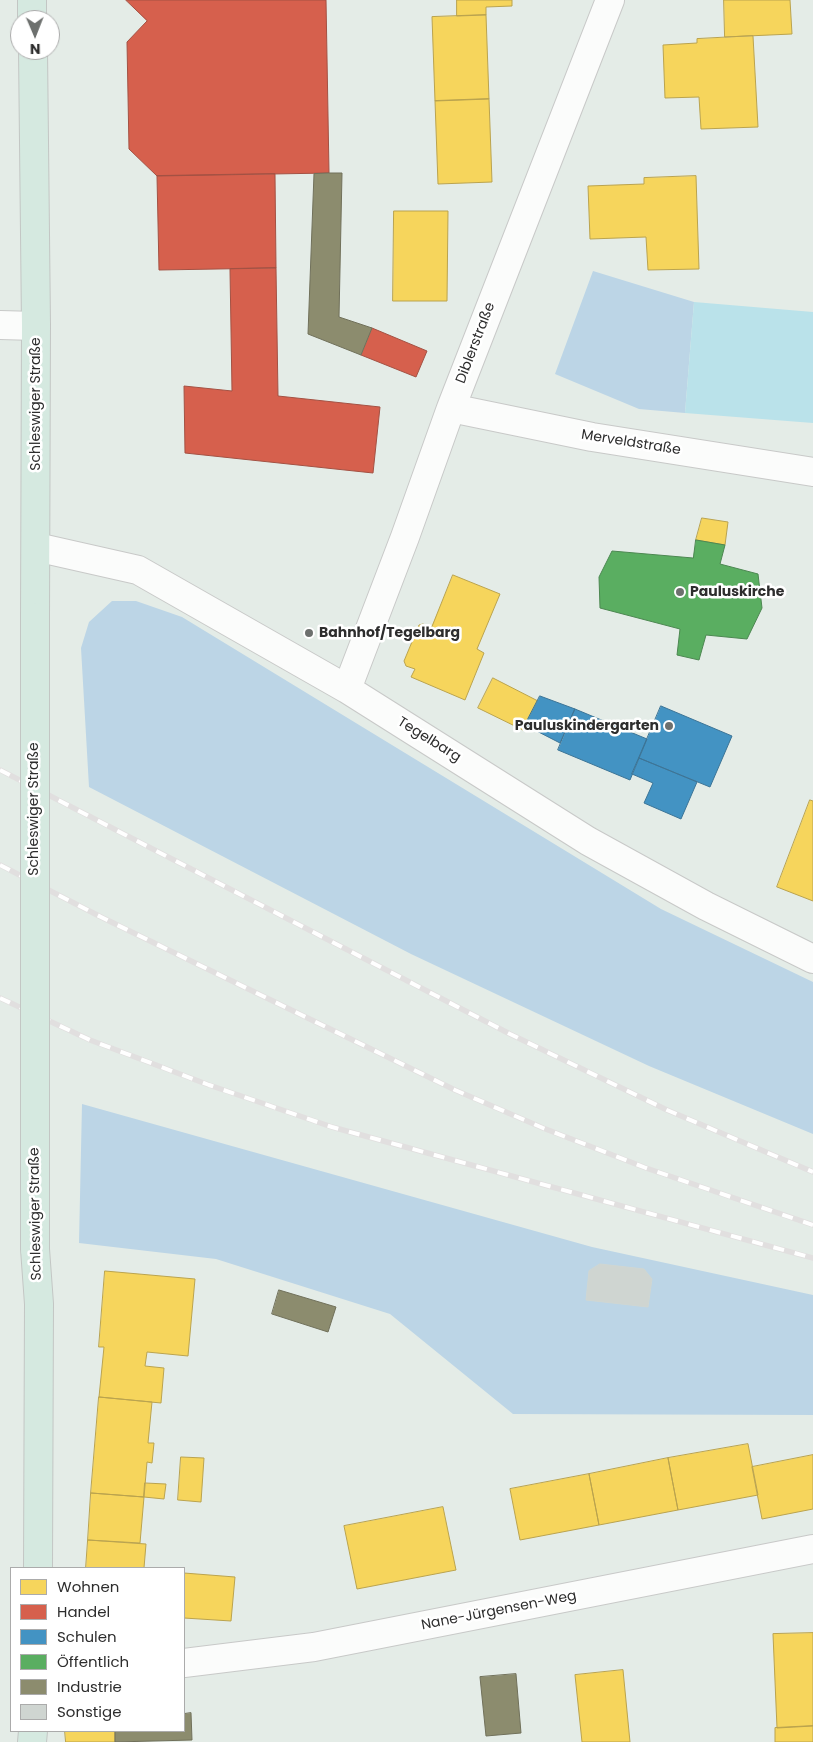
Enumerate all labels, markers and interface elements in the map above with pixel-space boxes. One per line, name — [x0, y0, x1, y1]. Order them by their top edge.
north arrow — [10, 10, 60, 60]
text: N — [30, 39, 41, 59]
street label: Diblerstraße — [453, 300, 499, 386]
street label: Schleswiger Straße — [28, 337, 44, 471]
street label: Merveldstraße — [580, 427, 682, 459]
place label: Pauluskirche — [690, 584, 784, 600]
marker: Pauluskirche — [674, 586, 686, 598]
place label: Bahnhof/Tegelbarg — [319, 625, 460, 641]
marker: Bahnhof/Tegelbarg — [303, 627, 315, 639]
street label: Tegelbarg — [394, 714, 464, 766]
place label: Pauluskindergarten — [515, 718, 659, 734]
marker: Pauluskindergarten — [663, 720, 675, 732]
street label: Schleswiger Straße — [26, 742, 42, 876]
street label: Schleswiger Straße — [26, 1147, 46, 1281]
legend — [10, 1567, 185, 1732]
text: Wohnen — [57, 1576, 119, 1597]
street label: Nane-Jürgensen-Weg — [420, 1588, 578, 1634]
text: Handel — [57, 1601, 110, 1622]
text: Schulen — [57, 1626, 117, 1647]
text: Öffentlich — [57, 1651, 129, 1672]
text: Industrie — [57, 1676, 122, 1697]
text: Sonstige — [57, 1701, 121, 1722]

